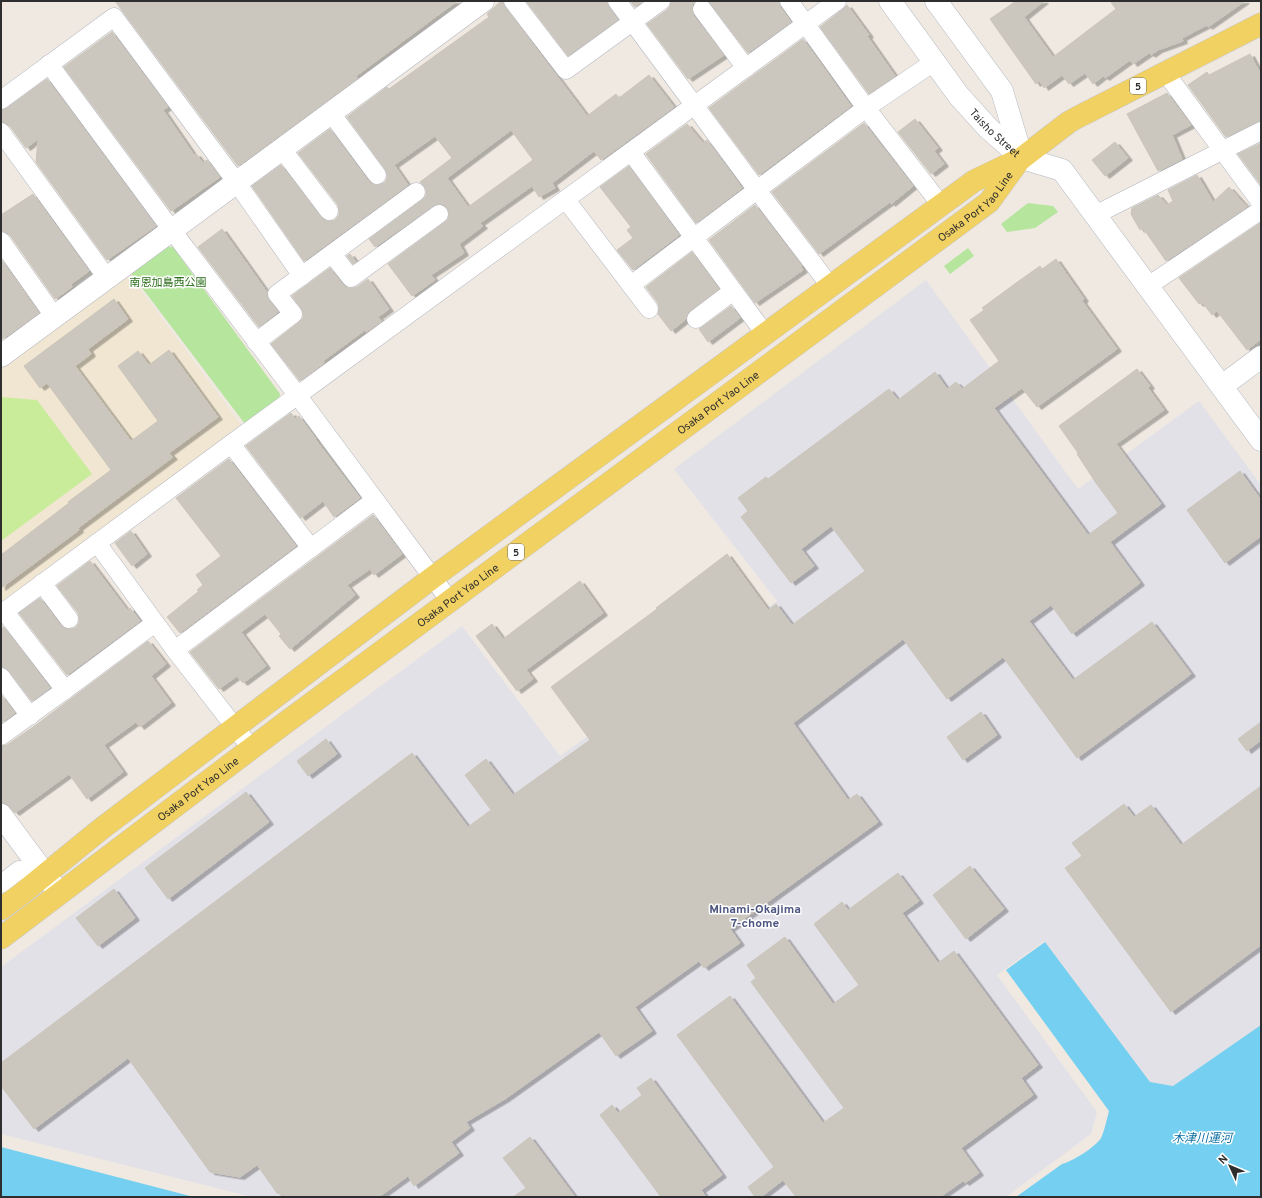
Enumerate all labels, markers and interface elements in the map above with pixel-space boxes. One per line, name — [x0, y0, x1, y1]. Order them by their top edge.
road number: 5 — [1130, 78, 1146, 94]
street label: Taisho Street — [966, 106, 1023, 161]
street label: Osaka Port Yao Line — [935, 169, 1017, 246]
park label: 南恩加島西公園 — [130, 276, 207, 290]
street label: Osaka Port Yao Line — [675, 368, 763, 438]
road number: 5 — [508, 544, 524, 560]
street label: Osaka Port Yao Line — [414, 561, 502, 631]
street label: Osaka Port Yao Line — [155, 754, 242, 825]
district label: Minami-Okajima 7-chome — [709, 902, 801, 932]
water label: 木津川運河 — [1172, 1131, 1234, 1147]
north arrow — [1210, 1146, 1250, 1186]
text: N — [1216, 1152, 1231, 1167]

